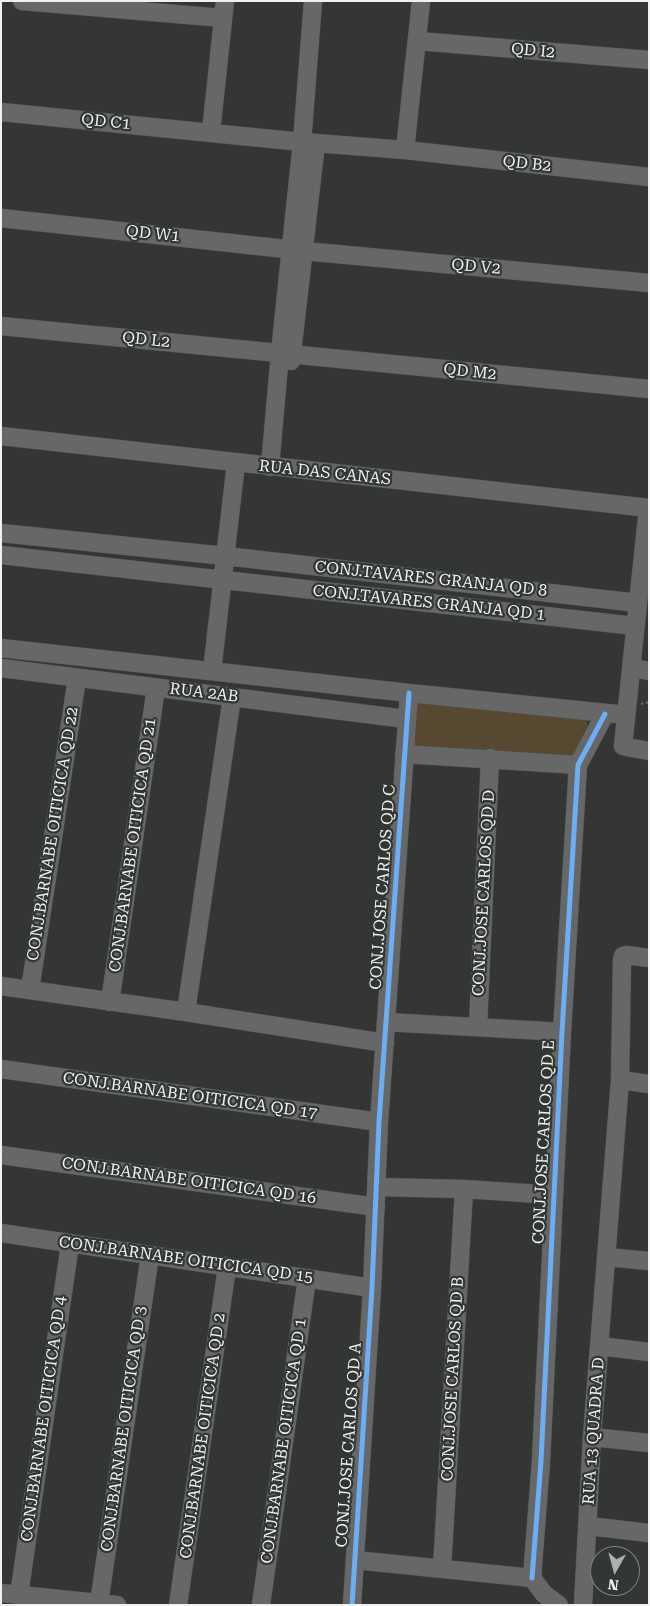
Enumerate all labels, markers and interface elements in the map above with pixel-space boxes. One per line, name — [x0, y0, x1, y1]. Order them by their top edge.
street label: QD I2 — [510, 40, 556, 62]
street label: QD C1 — [80, 110, 132, 134]
street label: QD B2 — [502, 152, 552, 176]
street label: QD W1 — [125, 222, 181, 246]
street label: QD V2 — [451, 255, 501, 279]
street label: QD L2 — [121, 328, 171, 352]
street label: QD M2 — [442, 360, 498, 384]
street label: RUA DAS CANAS — [258, 457, 392, 489]
street label: CONJ.TAVARES GRANJA QD 8 — [314, 557, 548, 601]
street label: CONJ.TAVARES GRANJA QD 1 — [312, 581, 546, 625]
street label: RUA 2AB — [169, 679, 239, 707]
street label: CONJ.BARNABE OITICICA QD 22 — [23, 706, 83, 962]
street label: CONJ.BARNABE OITICICA QD 21 — [106, 717, 160, 973]
street label: CONJ.JOSE CARLOS QD C — [366, 784, 400, 990]
street label: CONJ.JOSE CARLOS QD D — [469, 789, 499, 997]
street label: CONJ.JOSE CARLOS QD E — [529, 1039, 559, 1245]
street label: CONJ.BARNABE OITICICA QD 17 — [62, 1069, 318, 1123]
street label: CONJ.BARNABE OITICICA QD 16 — [61, 1154, 317, 1208]
street label: CONJ.BARNABE OITICICA QD 15 — [58, 1233, 314, 1287]
street label: CONJ.JOSE CARLOS QD B — [438, 1276, 468, 1482]
street label: CONJ.BARNABE OITICICA QD 4 — [17, 1295, 71, 1543]
street label: CONJ.BARNABE OITICICA QD 3 — [97, 1305, 151, 1553]
street label: CONJ.BARNABE OITICICA QD 2 — [176, 1312, 230, 1560]
street label: CONJ.BARNABE OITICICA QD 1 — [257, 1317, 311, 1565]
street label: CONJ.JOSE CARLOS QD A — [332, 1342, 366, 1548]
street label: RUA 13 QUADRA D — [579, 1357, 609, 1505]
north arrow — [590, 1546, 640, 1596]
text: N — [607, 1576, 620, 1593]

